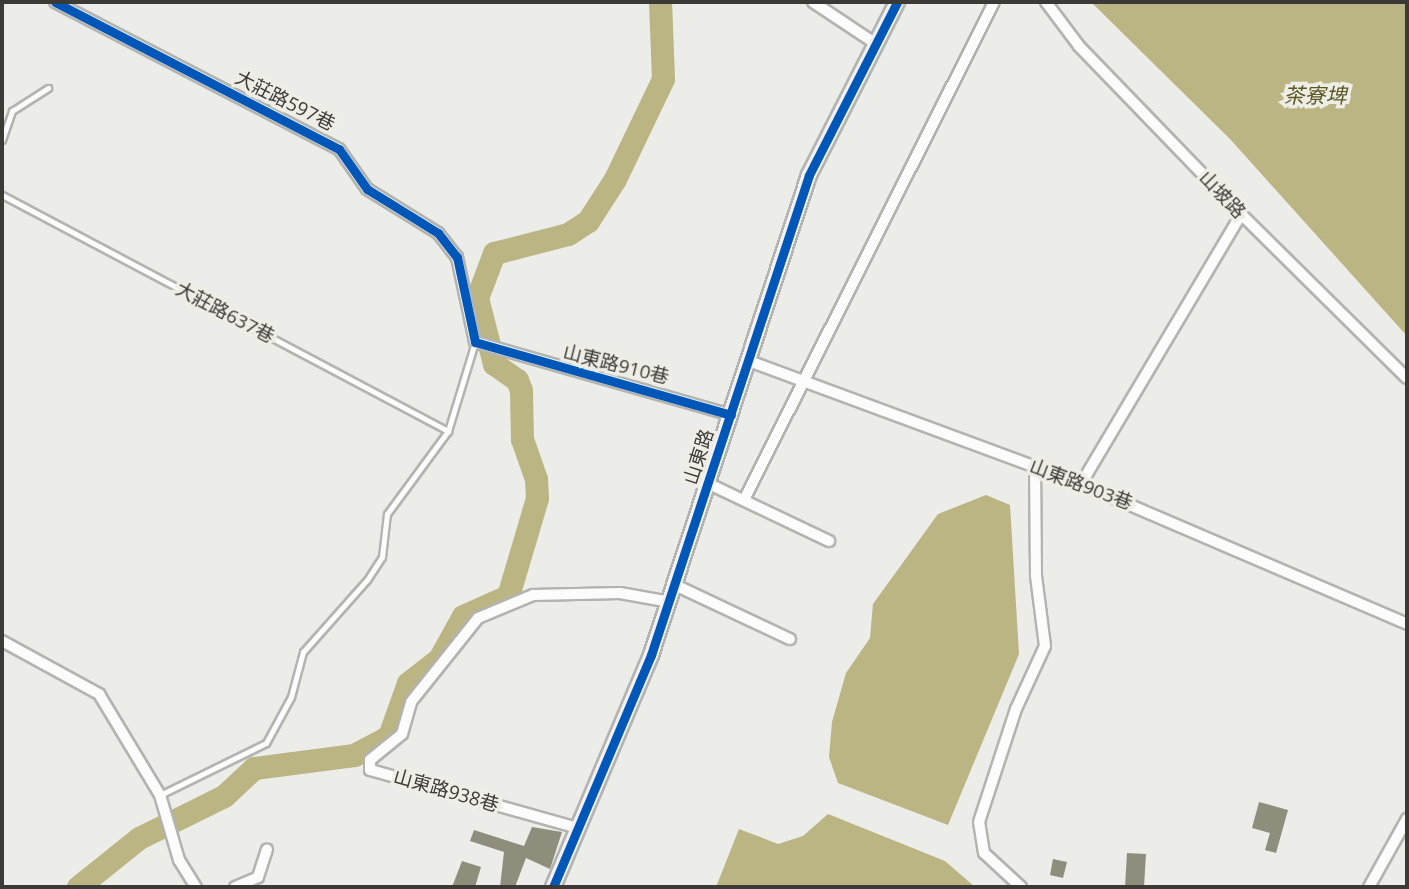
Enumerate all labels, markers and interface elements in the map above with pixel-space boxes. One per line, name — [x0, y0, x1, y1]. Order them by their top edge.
street label: 大莊路597巷 — [231, 66, 339, 136]
water label: 茶寮埤 — [1284, 82, 1346, 108]
street label: 山坡路 — [1194, 167, 1250, 223]
street label: 大莊路637巷 — [172, 277, 278, 349]
street label: 山東路910巷 — [561, 341, 671, 389]
street label: 山東路 — [679, 426, 719, 488]
street label: 山東路903巷 — [1026, 455, 1136, 515]
street label: 山東路938巷 — [391, 765, 501, 817]

